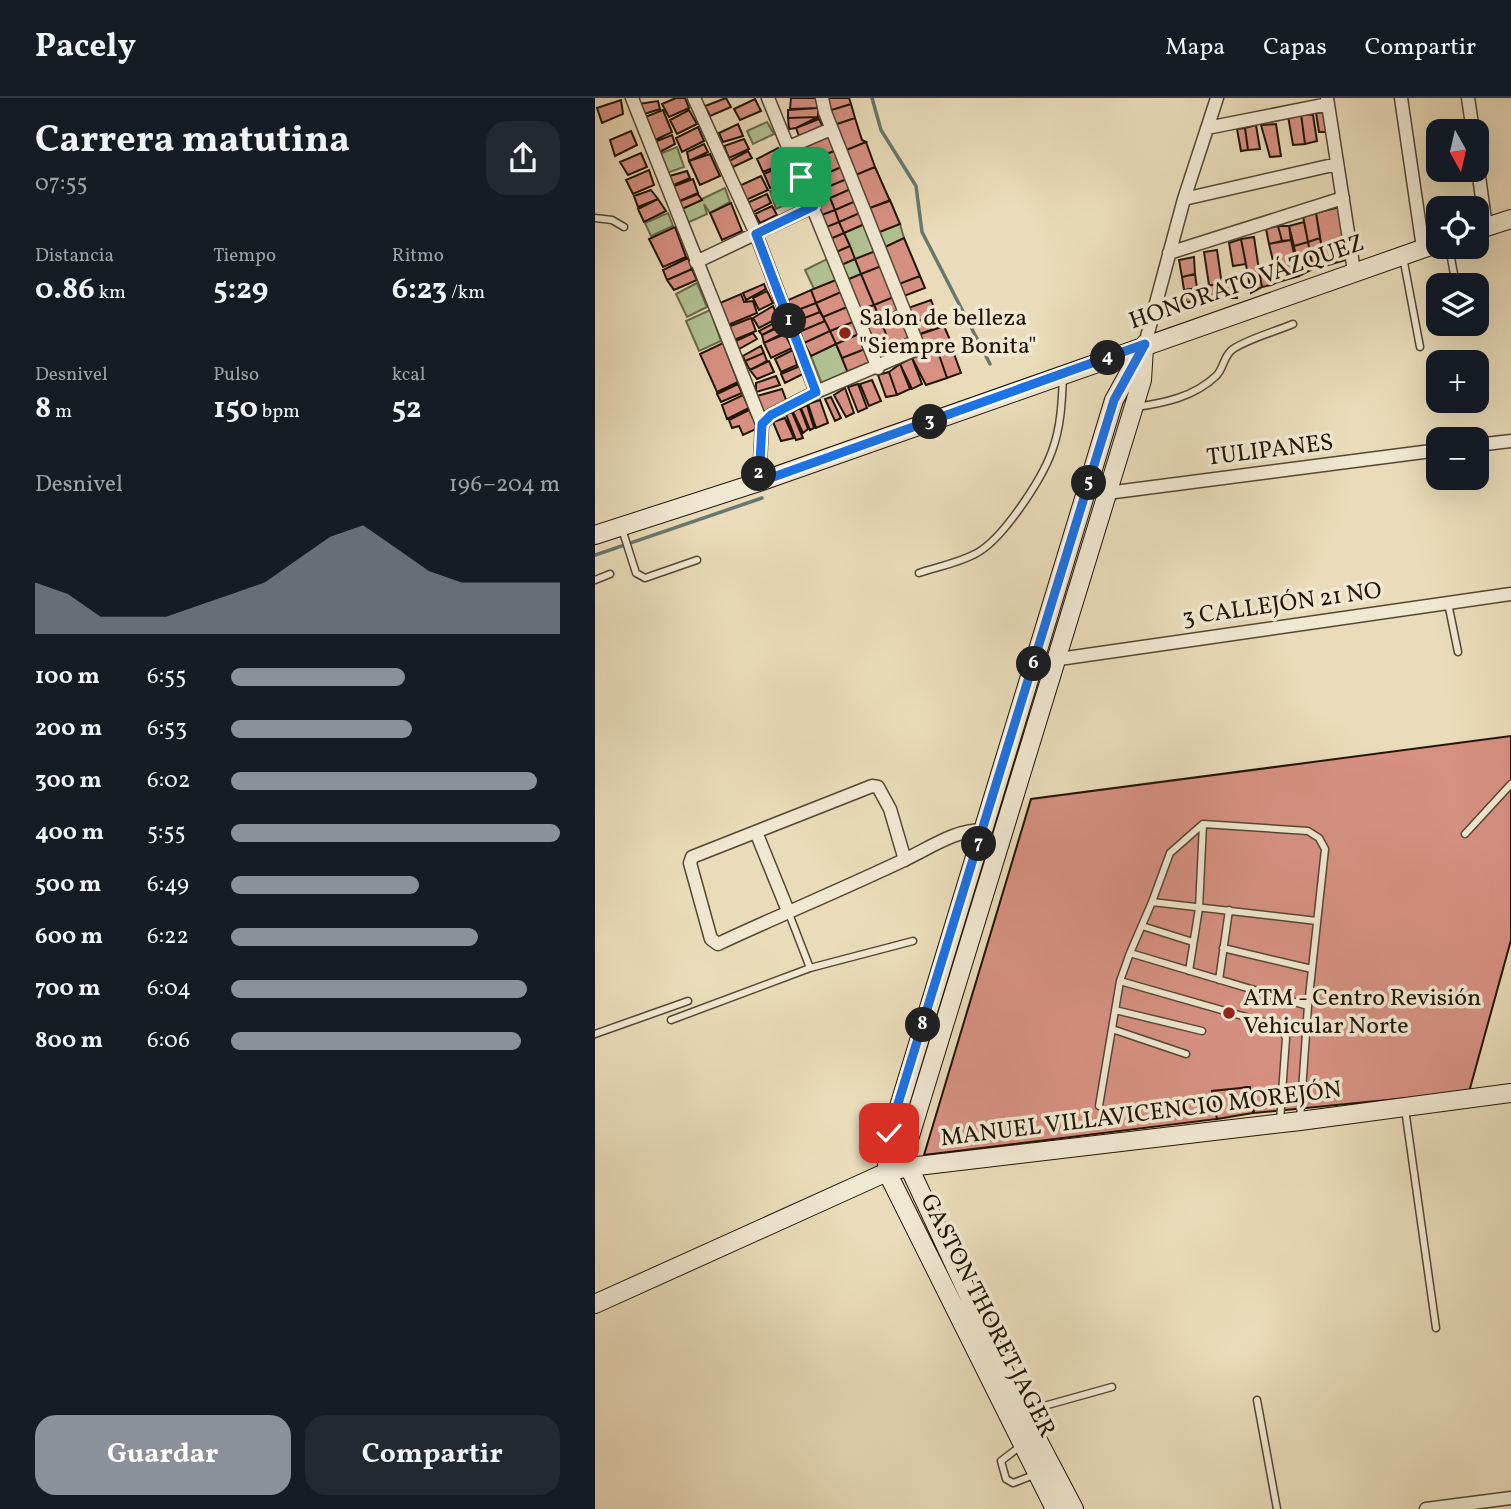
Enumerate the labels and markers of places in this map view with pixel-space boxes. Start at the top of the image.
pin [771,147,831,207]
place label: Salon de belleza "Siempre Bonita" [859,302,1037,364]
pin: 1 [771,304,807,339]
marker: Salon de belleza "Siempre Bonita" [837,325,853,341]
pin: 4 [1091,341,1125,376]
pin: 3 [913,404,947,440]
pin: 2 [741,456,777,492]
pin: 5 [1071,466,1107,500]
pin: 6 [1017,646,1052,682]
pin: 7 [961,826,997,862]
place label: ATM - Centro Revisión Vehicular Norte [1243,982,1481,1044]
marker: ATM - Centro Revisión Vehicular Norte [1221,1005,1237,1021]
pin: 8 [905,1007,941,1042]
pin [859,1103,919,1163]

